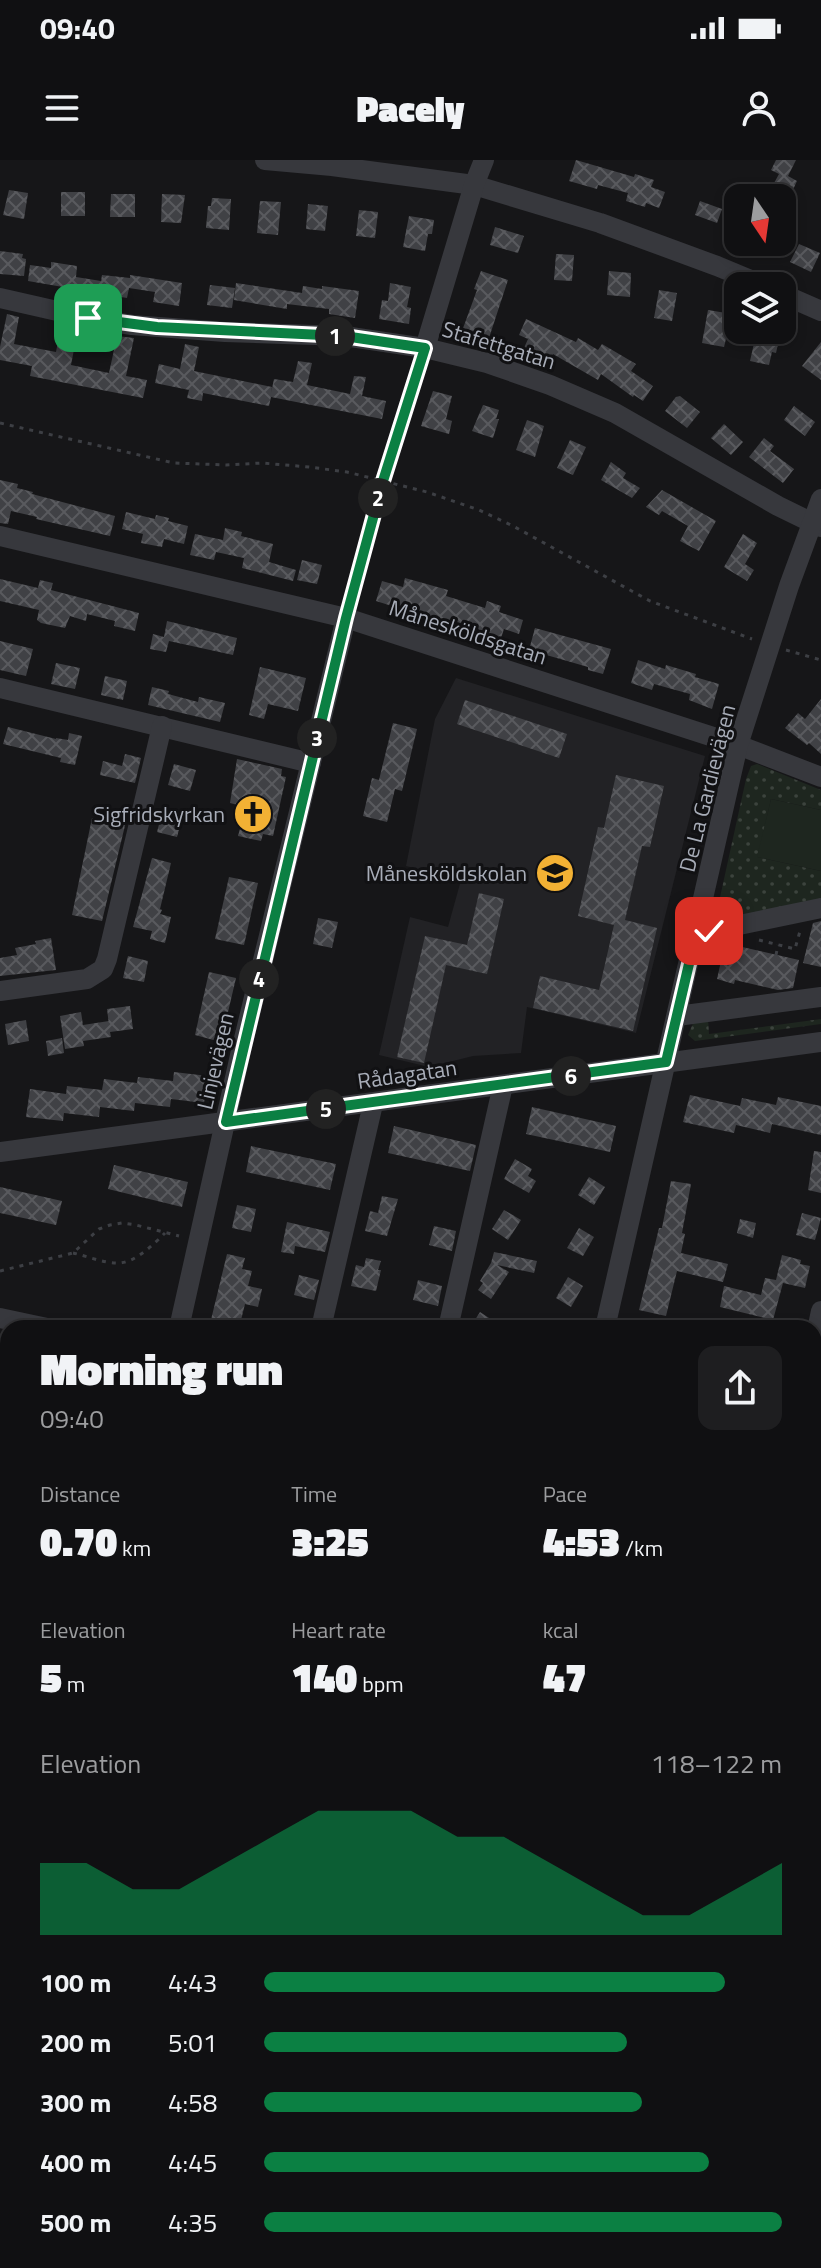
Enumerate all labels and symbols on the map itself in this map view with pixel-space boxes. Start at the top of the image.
north arrow [724,184,796,256]
pin [54,284,122,352]
street label: Stafettgatan [438,312,560,378]
pin: 1 [315,316,355,356]
pin: 2 [358,478,398,518]
street label: Månesköldsgatan [385,590,551,674]
street label: De La Gardievägen [670,701,744,875]
pin: 3 [297,718,337,758]
church icon: Sigfridskyrkan [232,793,274,835]
place label: Sigfridskyrkan [93,797,225,831]
school or university icon: Månesköldskolan [534,852,576,894]
place label: Månesköldskolan [366,856,527,890]
pin [675,897,743,965]
pin: 4 [239,959,279,999]
street label: Linjevägen [187,1009,243,1113]
street label: Rådagatan [355,1050,459,1098]
pin: 6 [551,1056,591,1096]
pin: 5 [306,1089,346,1129]

